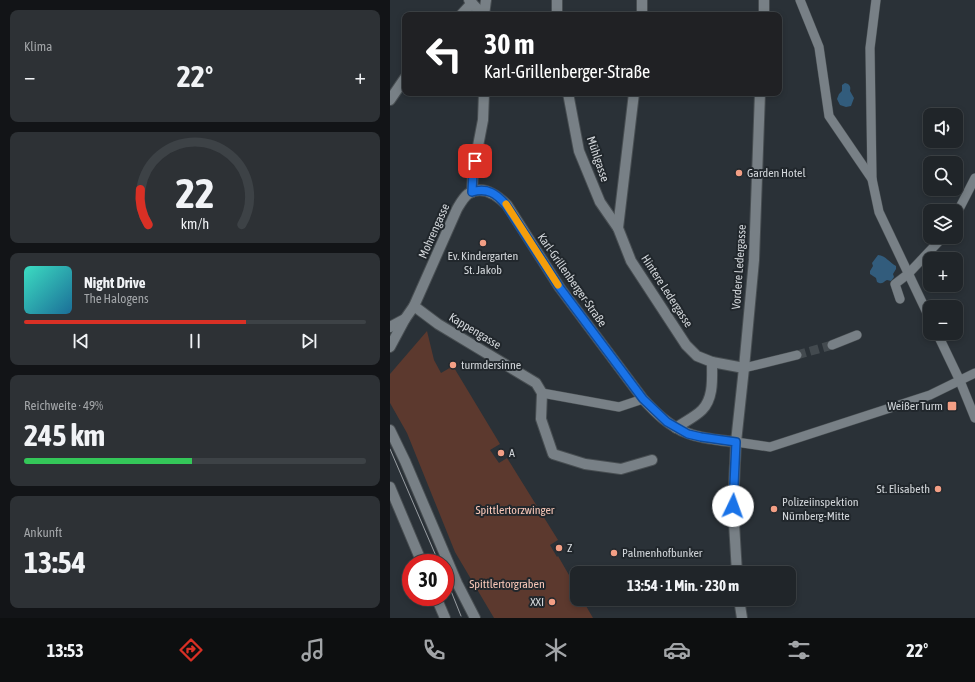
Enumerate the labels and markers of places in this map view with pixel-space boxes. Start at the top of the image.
pin [458,144,492,178]
place label: Garden Hotel [747,166,806,180]
marker: Garden Hotel [734,168,744,178]
marker: Ev. Kindergarten St. Jakob [478,238,488,248]
place label: Ev. Kindergarten St. Jakob [448,249,518,277]
place label: turmdersinne [461,358,521,372]
marker: turmdersinne [448,360,458,370]
place label: Weißer Turm [888,399,943,413]
marker: Weißer Turm [946,400,958,412]
place label: A [509,446,515,460]
marker: A [496,448,506,458]
place label: St. Elisabeth [876,482,930,496]
marker: St. Elisabeth [933,484,943,494]
place label: Polizeiinspektion Nürnberg-Mitte [782,495,859,523]
marker: Polizeiinspektion Nürnberg-Mitte [769,504,779,514]
place label: Z [567,541,573,555]
marker: Z [554,543,564,553]
place label: Palmenhofbunker [622,546,703,560]
marker: Palmenhofbunker [609,548,619,558]
place label: XXI [530,595,544,609]
marker: XXI [547,597,557,607]

